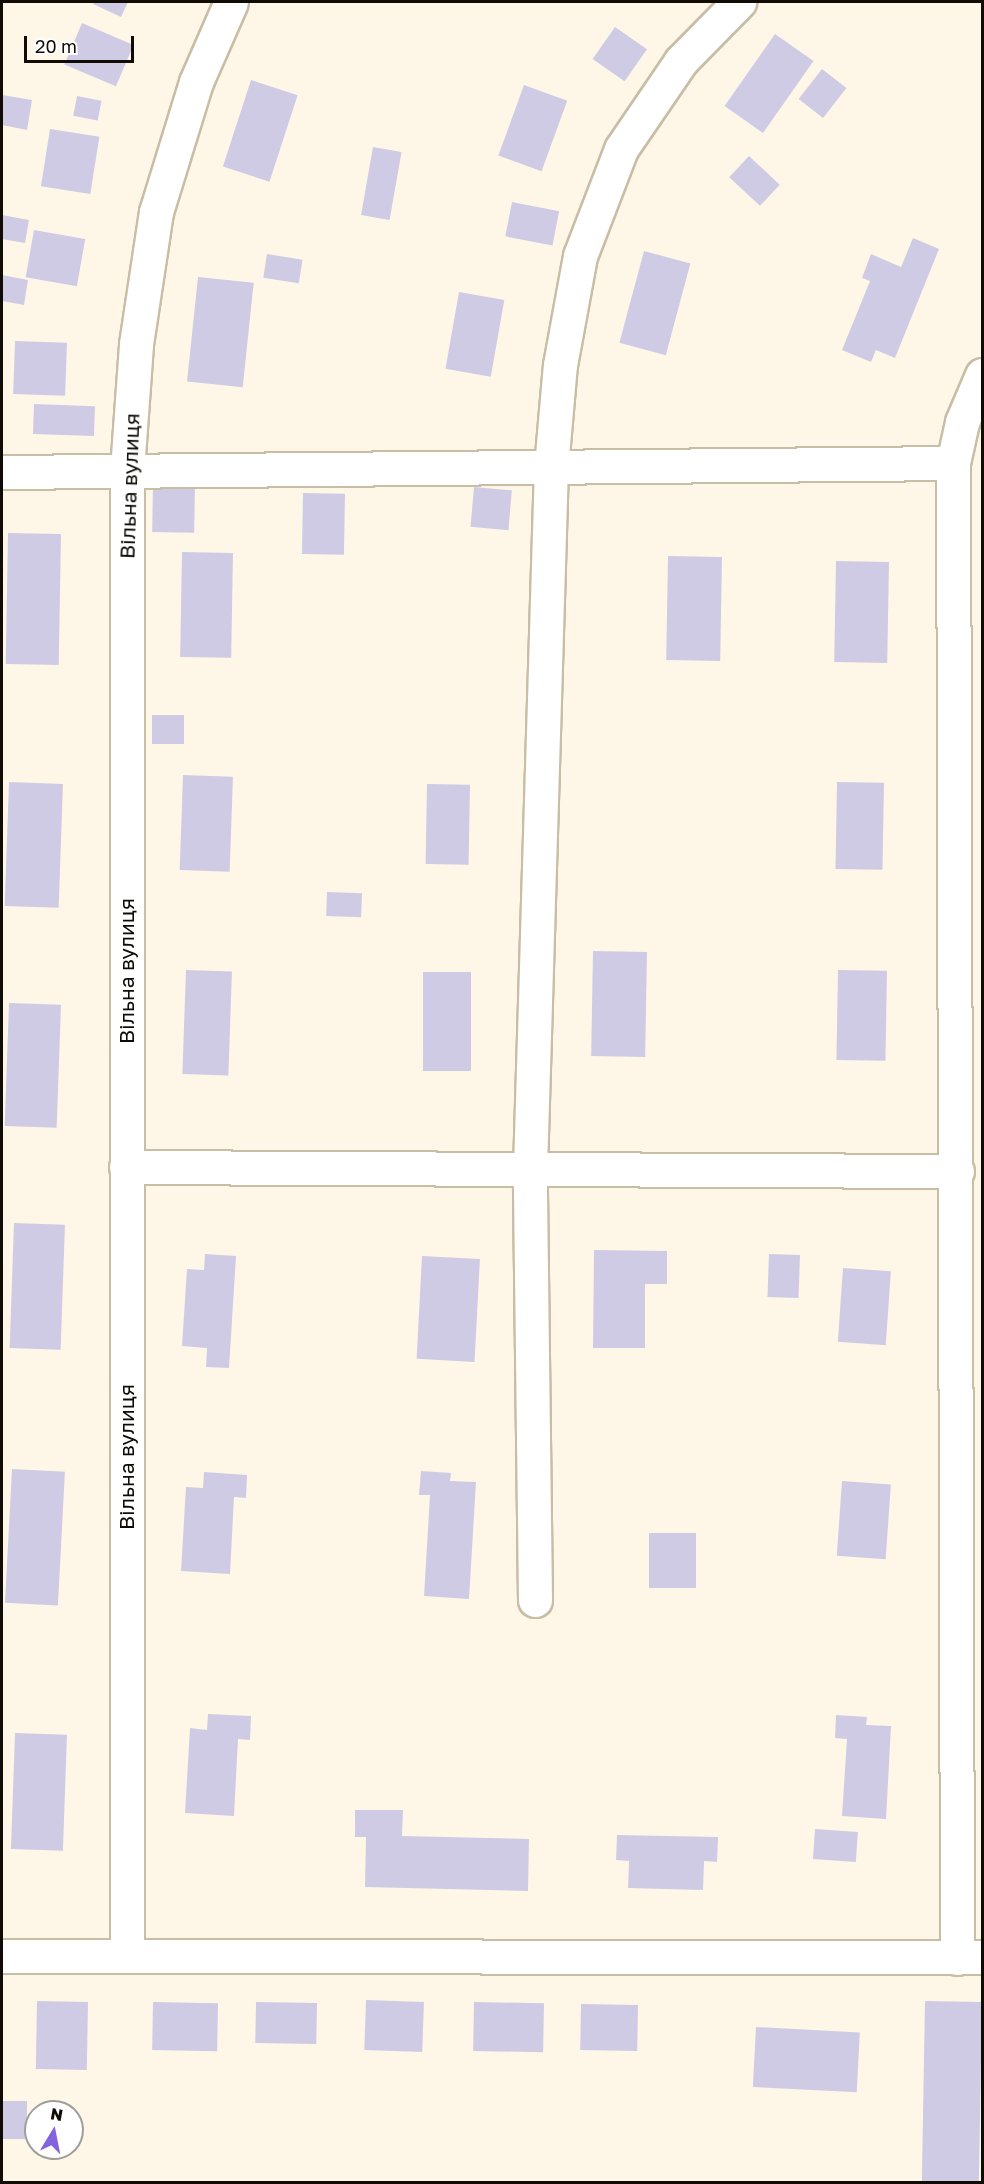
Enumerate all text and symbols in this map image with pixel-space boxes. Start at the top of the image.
scale bar [27,24,136,62]
text: 20 m [35,35,77,57]
street label: Вільна вулиця [114,413,144,559]
street label: Вільна вулиця [113,898,139,1044]
street label: Вільна вулиця [113,1384,139,1530]
north arrow [24,2100,84,2160]
text: N [49,2103,65,2125]

